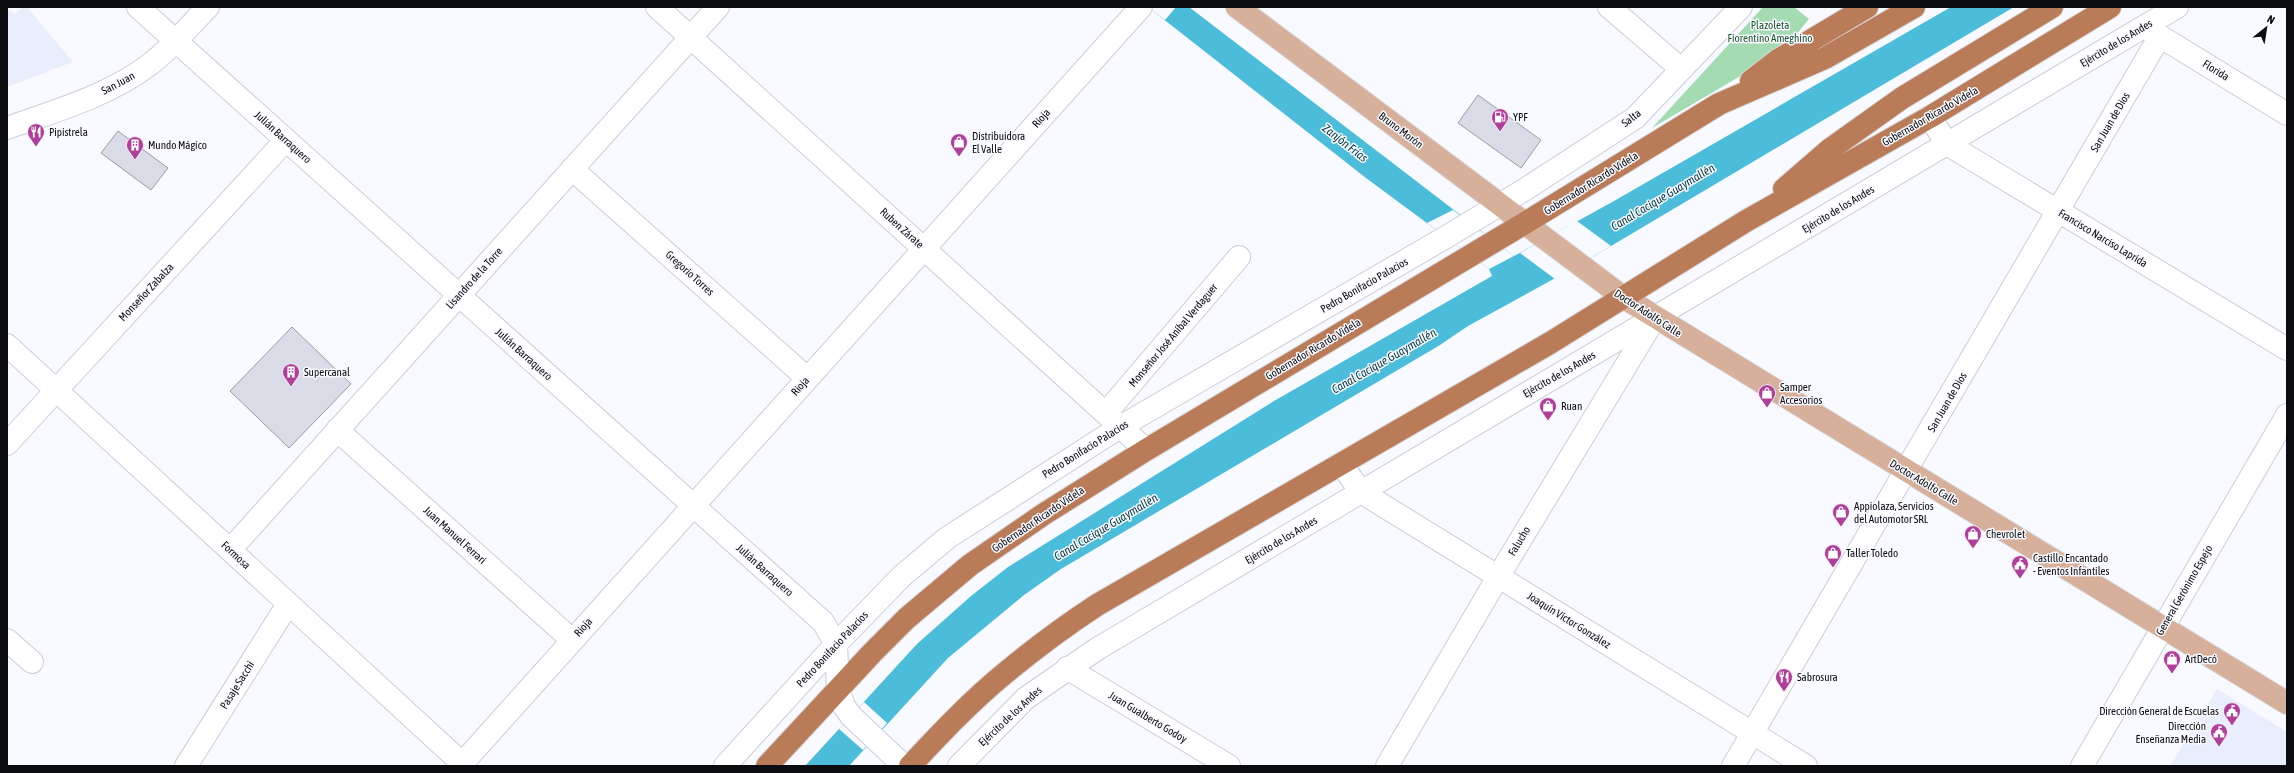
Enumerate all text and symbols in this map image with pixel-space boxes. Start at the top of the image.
north arrow [2246,8,2286,48]
text: N [2265,13,2277,26]
street label: Ejército de los Andes [2078,17,2154,69]
park label: Plazoleta Fiorentino Ameghino [1728,19,1812,44]
street label: Florida [2201,57,2231,83]
street label: San Juan [99,69,137,97]
street label: Gobernador Ricardo Videla [1880,84,1980,148]
street label: San Juan de Dios [2088,90,2132,154]
street label: Rioja [1030,106,1052,130]
fuel station icon: YPF [1490,107,1510,132]
street label: Salta [1619,107,1643,129]
street label: Julián Barraquero [252,108,314,166]
street label: Bruno Morón [1377,110,1425,150]
place label: YPF [1513,111,1528,123]
water label: Zanjón Frías [1320,121,1370,165]
restaurant icon: Pipistrela [26,122,46,147]
place label: Pipistrela [49,126,88,138]
place label: Distribuidora El Valle [972,130,1025,155]
shop icon: Distribuidora El Valle [949,132,969,157]
building icon: Mundo Mágico [125,135,145,160]
place label: Mundo Mágico [148,139,207,151]
street label: Gobernador Ricardo Videla [1542,149,1640,217]
water label: Canal Cacique Guaymallén [1609,160,1717,233]
street label: Ejército de los Andes [1800,183,1876,235]
street label: Ruben Zárate [878,205,926,251]
street label: Francisco Narciso Laprida [2056,207,2150,269]
street label: Lisandro de la Torre [443,245,505,311]
street label: Gregorio Torres [663,248,717,298]
street label: Pedro Bonifacio Palacios [1318,255,1410,315]
street label: Monseñor Zabalza [116,261,176,323]
street label: Monseñor José Aníbal Verdaguer [1126,280,1220,389]
street label: Doctor Adolfo Calle [1612,287,1684,339]
street label: Gobernador Ricardo Videla [1263,316,1363,382]
street label: Julián Barraquero [493,325,555,383]
water label: Canal Cacique Guaymallén [1329,325,1439,397]
street label: Ejército de los Andes [1521,348,1597,400]
building icon: Supercanal [281,362,301,387]
place label: Supercanal [304,366,350,378]
street label: San Juan de Dios [1925,370,1969,434]
street label: Rioja [789,374,811,398]
place label: Samper Accesorios [1780,381,1823,406]
shop icon: Samper Accesorios [1757,383,1777,408]
shop icon: Ruan [1538,396,1558,421]
place label: Ruan [1561,400,1582,412]
street label: Pedro Bonifacio Palacios [1040,418,1130,480]
street label: Doctor Adolfo Calle [1888,457,1960,507]
street label: Gobernador Ricardo Videla [990,484,1086,554]
water label: Canal Cacique Guaymallén [1052,490,1160,563]
place label: Appiolaza, Servicios del Automotor SRL [1854,500,1934,525]
shop icon: Appiolaza, Servicios del Automotor SRL [1831,502,1851,527]
street label: Juan Manuel Ferrari [421,504,489,566]
street label: Ejército de los Andes [1243,514,1319,566]
street label: Falucho [1506,524,1532,558]
shop icon: Chevrolet [1963,524,1983,549]
place label: Chevrolet [1986,528,2025,540]
street label: Formosa [219,539,253,571]
street label: Julián Barraquero [734,541,796,599]
shop icon: Taller Toledo [1823,543,1843,568]
street label: General Gerónimo Espejo [2153,543,2215,637]
place label: Taller Toledo [1846,547,1898,559]
place label: Castillo Encantado - Eventos Infantiles [2033,552,2109,577]
public building icon: Castillo Encantado - Eventos Infantiles [2010,554,2030,579]
street label: Joaquín Víctor González [1525,590,1613,651]
street label: Pedro Bonifacio Palacios [794,609,870,689]
street label: Rioja [572,615,594,639]
shop icon: ArtDecó [2162,649,2182,674]
place label: ArtDecó [2185,653,2217,665]
street label: Pasaje Sacchi [218,659,256,711]
restaurant icon: Sabrosura [1774,667,1794,692]
place label: Sabrosura [1797,671,1838,683]
street label: Ejército de los Andes [976,684,1044,748]
street label: Juan Gualberto Godoy [1107,689,1190,745]
public building icon: Dirección General de Escuelas [2222,701,2242,726]
place label: Dirección General de Escuelas [2099,705,2219,717]
place label: Dirección Enseñanza Media [2136,720,2206,745]
public building icon: Dirección Enseñanza Media [2209,722,2229,747]

